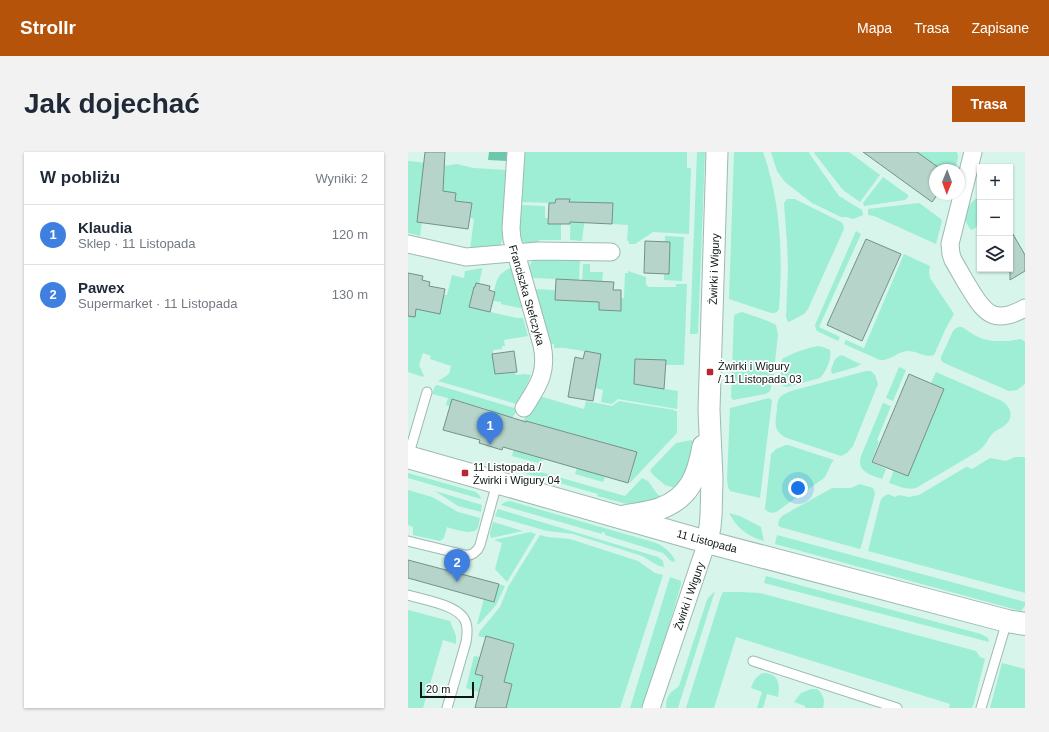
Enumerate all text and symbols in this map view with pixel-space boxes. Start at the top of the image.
text: Strollr [20,17,76,38]
text: Mapa [857,20,892,36]
text: Trasa [914,20,949,36]
text: Zapisane [971,20,1029,36]
button: Trasa [952,86,1025,122]
text: Jak dojechać [24,88,200,119]
north arrow [929,164,965,200]
map controls [977,164,1013,272]
button: + [977,164,1013,200]
text: W pobliżu [40,168,120,187]
text: Wyniki: 2 [315,171,368,186]
button: − [977,200,1013,236]
text: Klaudia [78,219,132,236]
text: 1 [49,227,57,242]
text: 120 m [332,227,368,242]
street label: Żwirki i Wigury [707,233,721,305]
text: Sklep · 11 Listopada [78,236,196,251]
button: layers [977,236,1013,272]
street label: Franciszka Stefczyka [507,243,547,347]
text: Pawex [78,279,125,296]
text: 2 [49,287,57,302]
text: 130 m [332,287,368,302]
text: Supermarket · 11 Listopada [78,296,237,311]
place label: Żwirki i Wigury / 11 Listopada 03 [718,360,802,385]
marker: Żwirki i Wigury / 11 Listopada 03 [705,367,715,377]
pin: 1 [477,412,503,445]
place label: 11 Listopada / Żwirki i Wigury 04 [473,461,560,486]
marker: 11 Listopada / Żwirki i Wigury 04 [460,468,470,478]
your location [788,478,808,498]
street label: 11 Listopada [675,527,739,555]
pin: 2 [444,549,470,582]
street label: Żwirki i Wigury [672,560,706,632]
scale bar [420,680,474,699]
text: 20 m [426,683,450,695]

